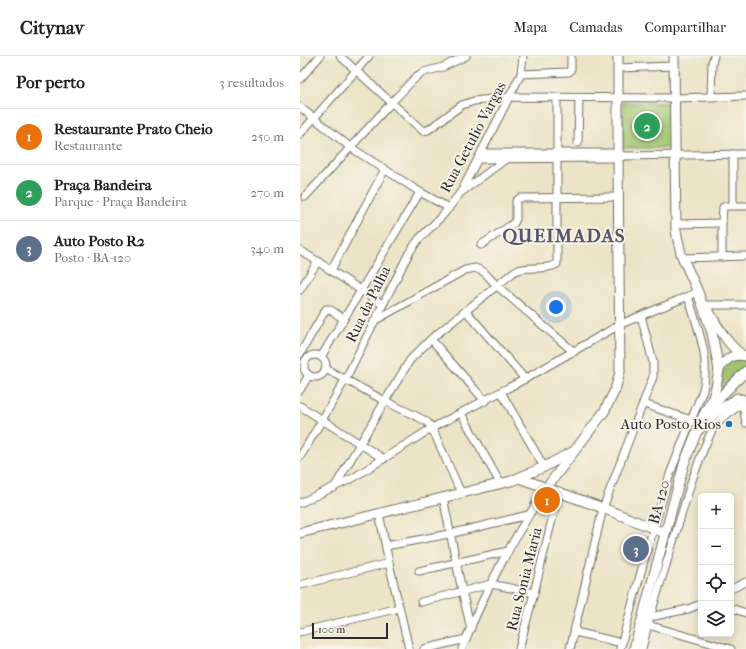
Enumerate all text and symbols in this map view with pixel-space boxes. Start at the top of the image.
text: Citynav [20,17,84,39]
text: Mapa [514,19,547,36]
text: Camadas [569,19,623,36]
text: Compartilhar [645,19,726,36]
text: Por perto [16,72,85,92]
text: 3 resultados [219,75,284,90]
street label: Rua Getulio Vargas [436,78,510,196]
pin: 2 [634,111,660,141]
text: Restaurante Prato Cheio [54,120,213,138]
text: 1 [27,129,31,144]
text: 250 m [251,129,284,144]
text: Restaurante [54,138,123,153]
text: Praça Bandeira [54,176,152,194]
text: 2 [26,185,32,200]
text: 270 m [250,185,284,200]
text: Parque · Praça Bandeira [54,194,187,209]
district label: QUEIMADAS [502,225,626,247]
text: Auto Posto R2 [54,232,145,250]
text: 3 [26,241,32,256]
text: 340 m [250,241,284,256]
text: Posto · BA-120 [54,250,131,265]
street label: Rua da Palha [342,262,395,345]
your location [546,297,566,317]
place label: Auto Posto Rios [619,415,721,433]
marker: Auto Posto Rios [724,419,734,429]
street label: BA-120 [645,478,673,526]
pin: 1 [534,485,560,515]
map controls [698,493,734,637]
button: + [698,493,734,529]
street label: Rua Sonia Maria [502,524,546,633]
button: − [698,529,734,565]
pin: 3 [623,534,649,564]
button: locate [698,565,734,601]
button: layers [698,601,734,637]
scale bar [312,621,388,640]
text: 100 m [318,623,346,636]

